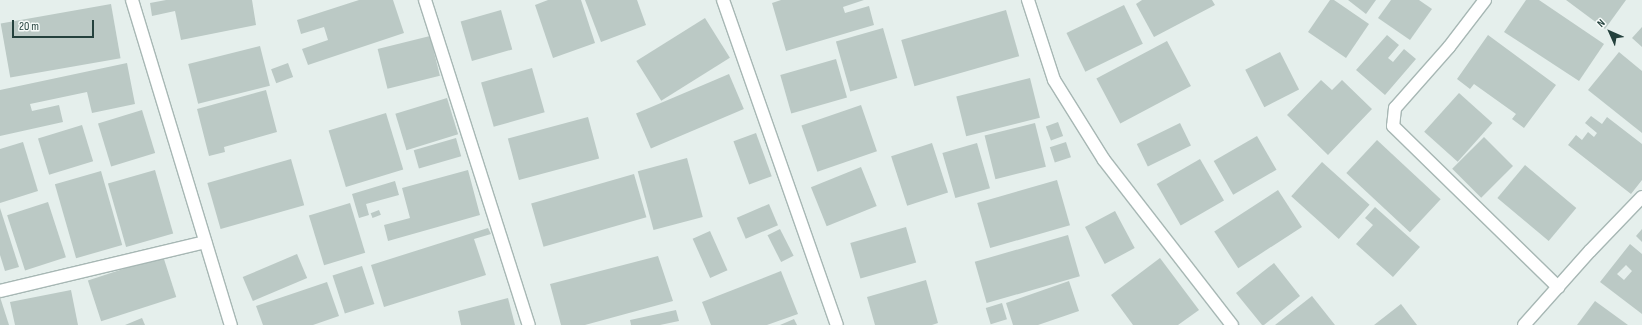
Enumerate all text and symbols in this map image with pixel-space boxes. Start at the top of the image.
scale bar [14,12,96,38]
north arrow [1590,12,1630,52]
text: N [1594,16,1608,30]
text: 20 m [19,19,39,34]

